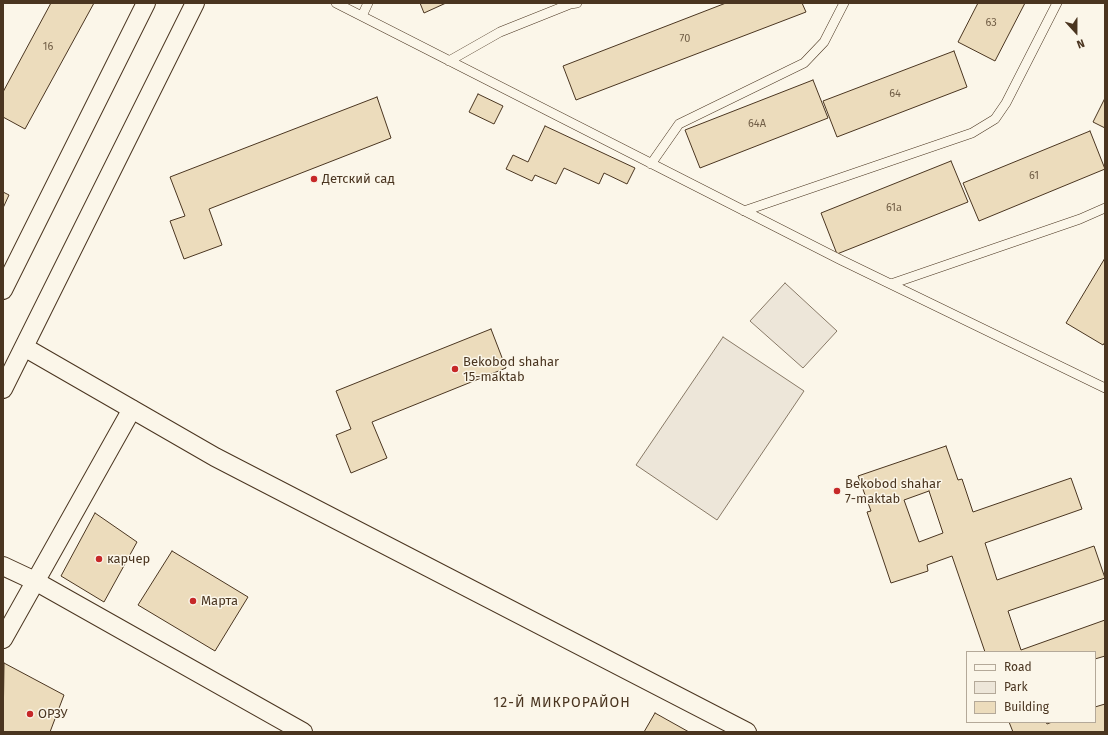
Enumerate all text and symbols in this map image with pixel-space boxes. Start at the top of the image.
north arrow [1056,12,1096,52]
house number: 63 [985,16,997,30]
house number: 70 [680,32,690,46]
text: N [1075,36,1086,51]
house number: 16 [43,40,53,54]
house number: 64 [889,87,901,101]
house number: 64A [748,117,766,131]
house number: 61 [1029,169,1039,183]
place label: Детский сад [322,171,395,187]
marker: Детский сад [309,174,319,184]
house number: 61a [886,201,902,215]
place label: Bekobod shahar 15-maktab [463,354,559,385]
marker: Bekobod shahar 15-maktab [450,364,460,374]
place label: Bekobod shahar 7-maktab [845,476,941,507]
marker: Bekobod shahar 7-maktab [832,486,842,496]
place label: карчер [107,551,150,567]
marker: карчер [94,554,104,564]
place label: Марта [201,593,238,609]
marker: Марта [188,596,198,606]
legend [966,651,1096,723]
text: Road [1004,660,1032,674]
text: Park [1004,680,1028,694]
district label: 12-Й МИКРОРАЙОН [493,695,631,711]
text: Building [1004,700,1049,714]
place label: ОРЗУ [38,706,68,722]
marker: ОРЗУ [25,709,35,719]

